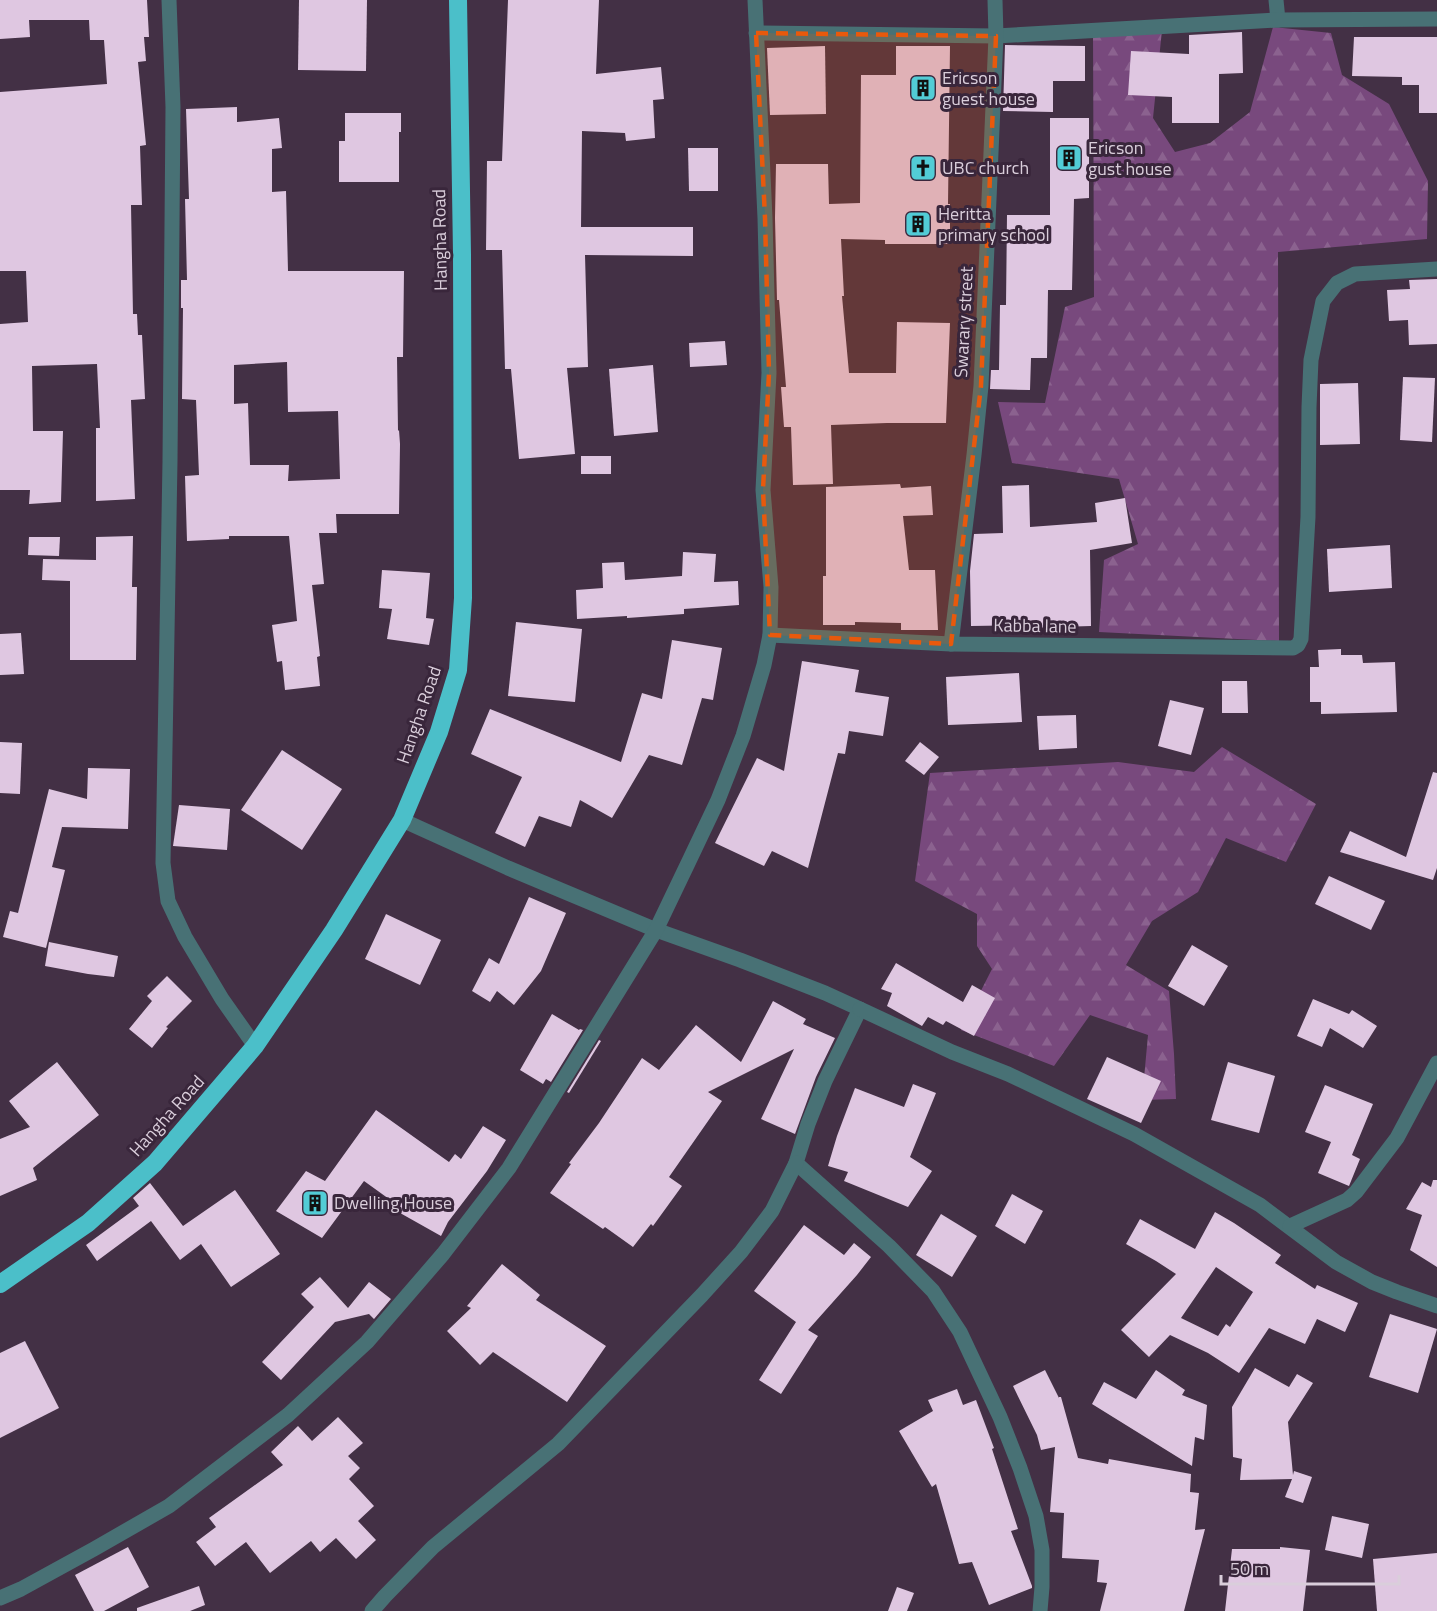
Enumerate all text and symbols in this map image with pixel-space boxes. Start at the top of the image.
place label: Ericson guest house [942,64,1035,112]
building icon: Ericson guest house [908,73,938,103]
place label: Ericson gust house [1088,134,1172,182]
building icon: Ericson gust house [1054,143,1084,173]
church icon: UBC church [908,153,938,183]
place label: UBC church [942,154,1029,181]
street label: Hangha Road [425,189,454,291]
place label: Heritta primary school [938,200,1050,248]
building icon: Heritta primary school [903,209,933,239]
street label: Swarary street [947,265,980,378]
street label: Kabba lane [993,611,1077,640]
street label: Hangha Road [389,662,448,767]
street label: Hangha Road [123,1069,211,1162]
building icon: Dwelling House [300,1188,330,1218]
place label: Dwelling House [334,1189,452,1216]
scale bar [1221,1548,1400,1586]
text: 50 m [1230,1555,1269,1582]

